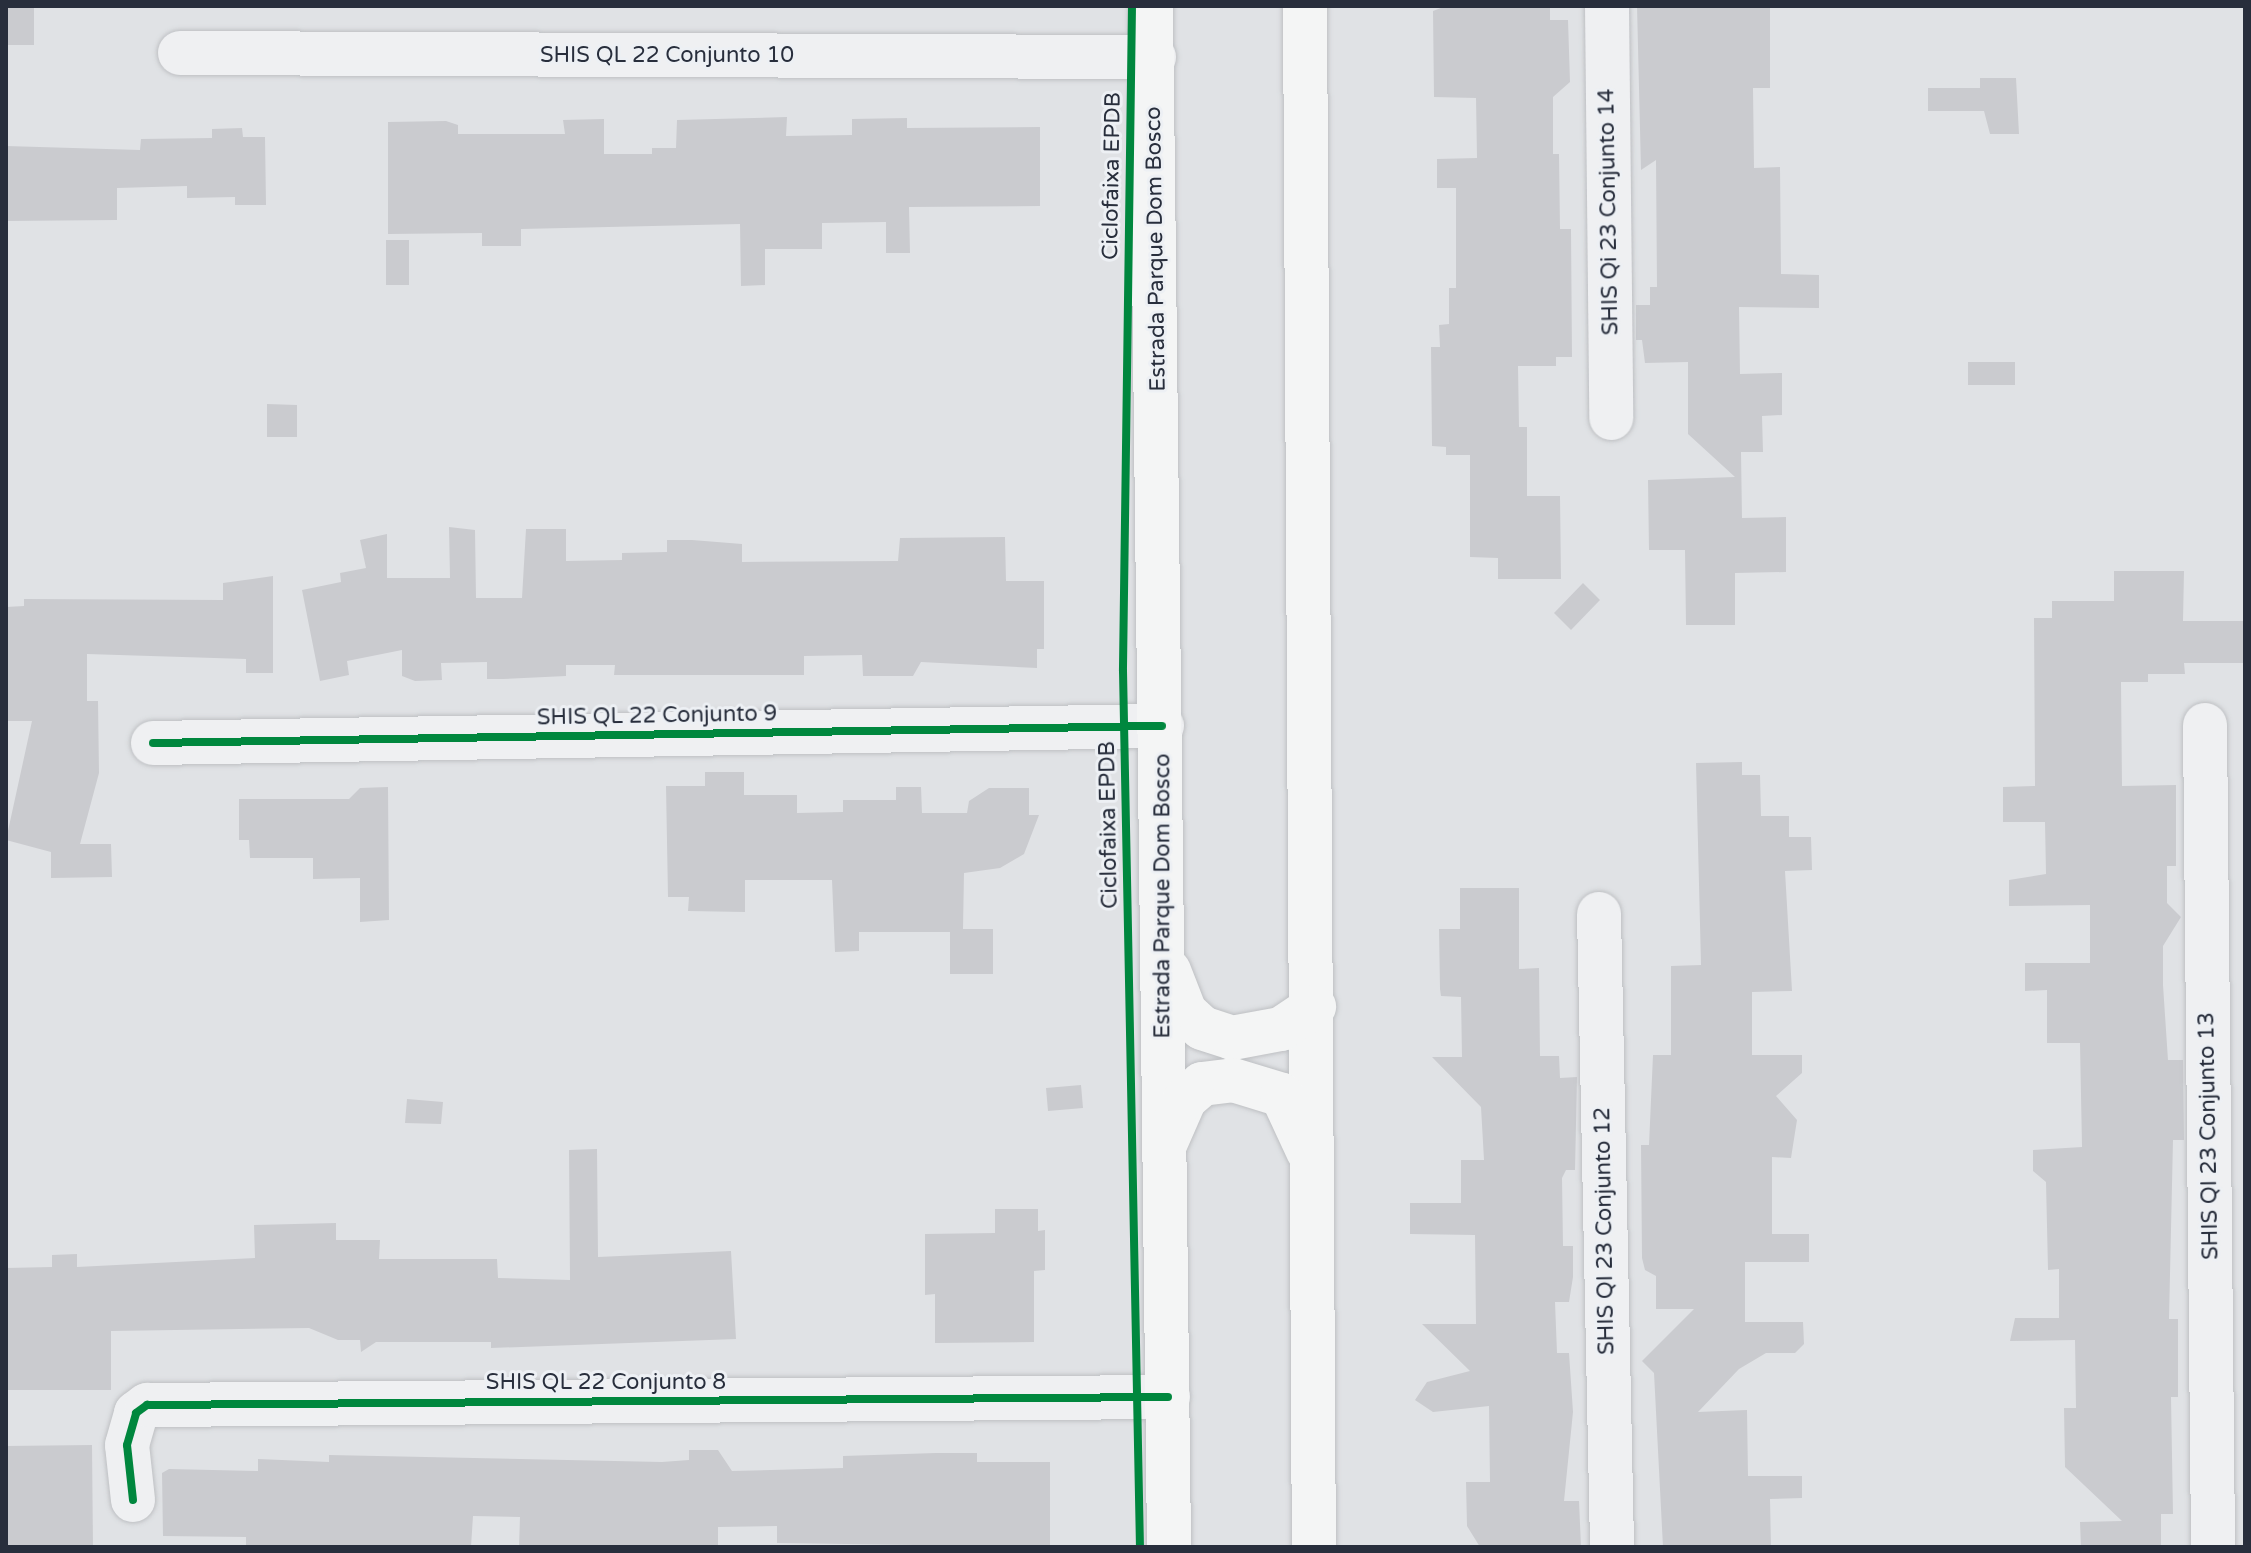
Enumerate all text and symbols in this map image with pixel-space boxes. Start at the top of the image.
street label: SHIS QL 22 Conjunto 10 [540,43,794,69]
street label: SHIS Qi 23 Conjunto 14 [1594,88,1624,336]
street label: Ciclofaixa EPDB [1097,92,1127,260]
street label: Estrada Parque Dom Bosco [1140,106,1172,392]
street label: SHIS QL 22 Conjunto 9 [537,701,777,731]
street label: Ciclofaixa EPDB [1094,741,1124,909]
street label: Estrada Parque Dom Bosco [1150,753,1176,1039]
street label: SHIS QI 23 Conjunto 13 [2194,1012,2224,1260]
street label: SHIS QI 23 Conjunto 12 [1590,1107,1620,1355]
street label: SHIS QL 22 Conjunto 8 [486,1370,726,1396]

